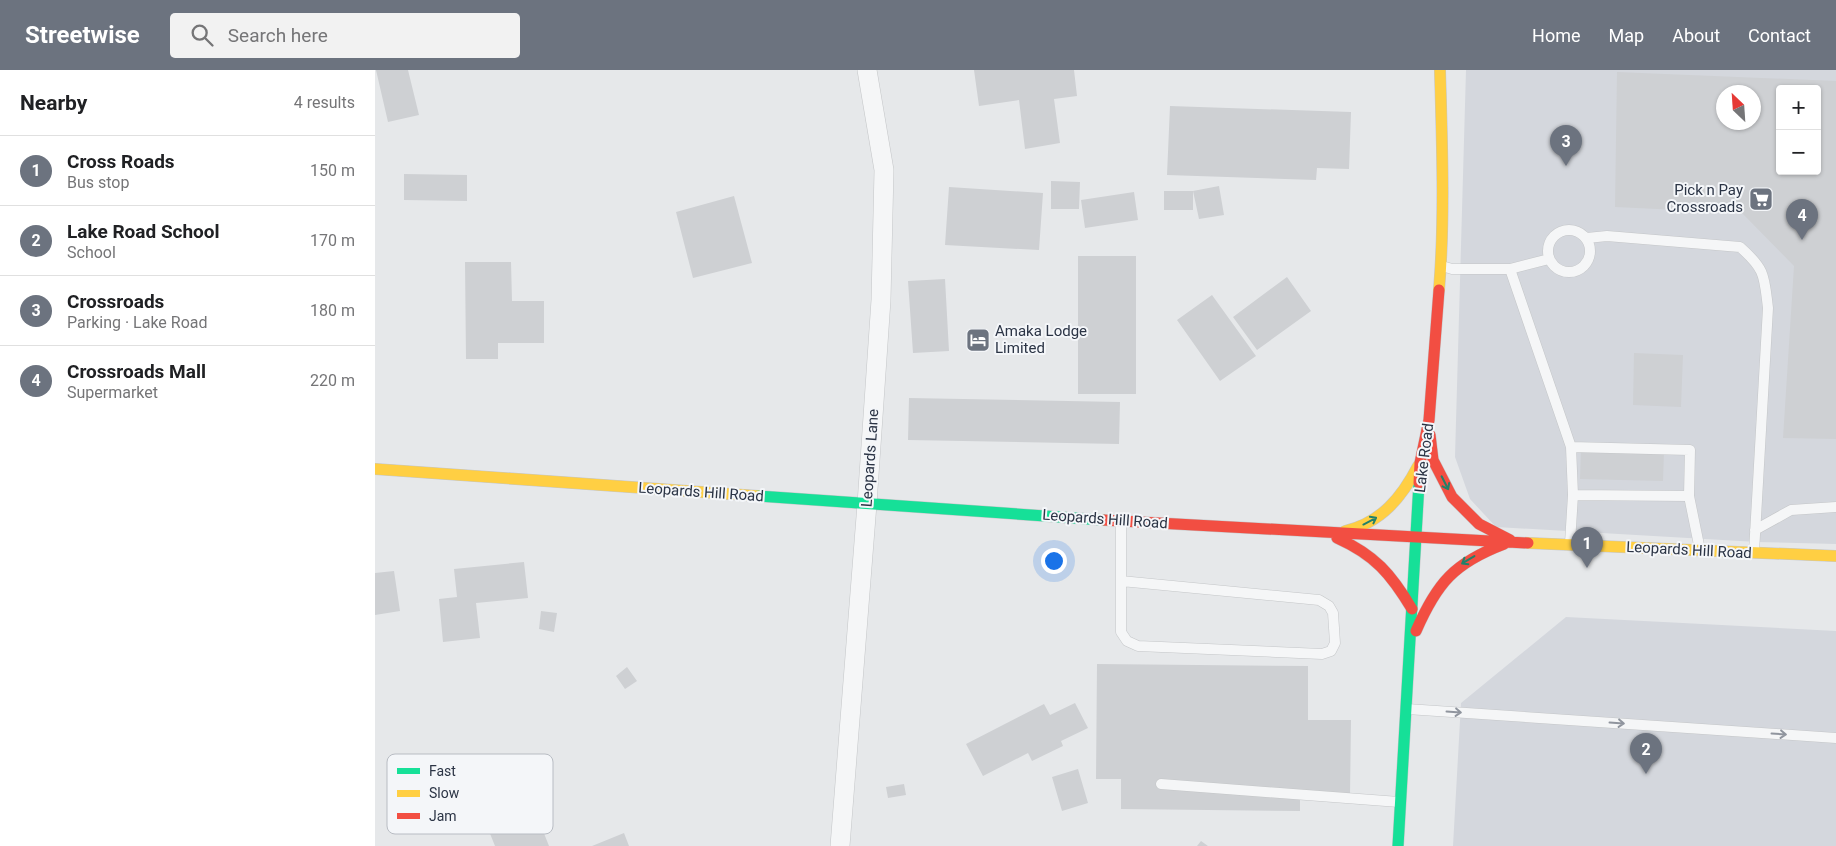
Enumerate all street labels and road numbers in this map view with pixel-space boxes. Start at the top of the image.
street label: Leopards Lane [858,408,882,508]
street label: Lake Road [1411,422,1437,494]
street label: Leopards Hill Road [638,479,764,505]
street label: Leopards Hill Road [1042,506,1168,532]
street label: Leopards Hill Road [1626,538,1752,562]

